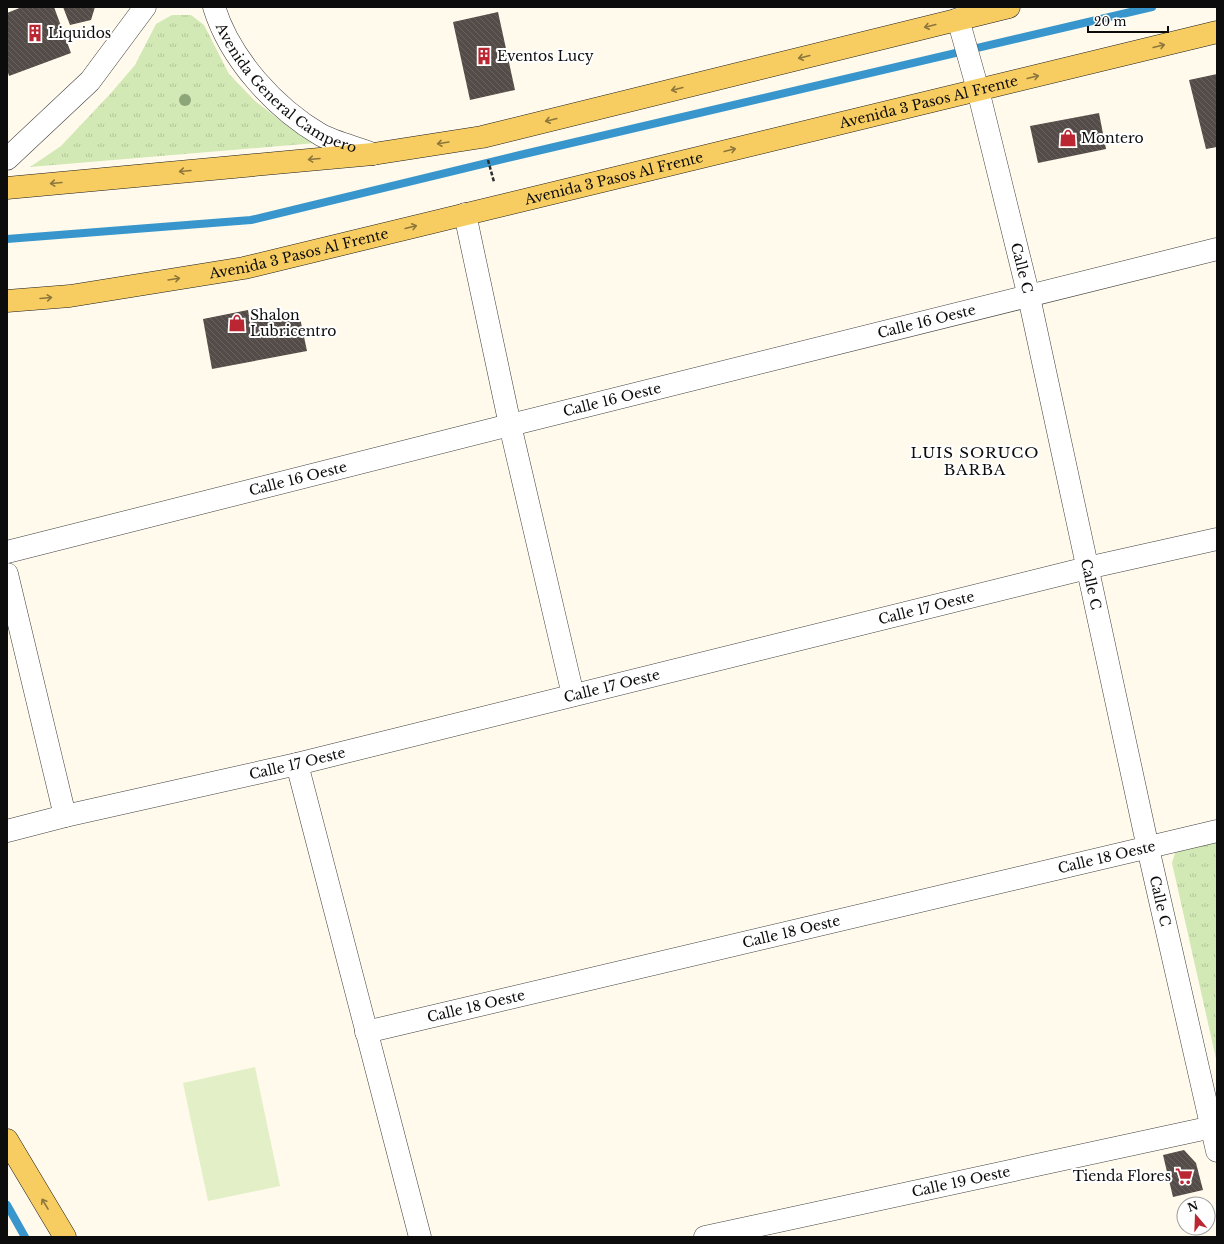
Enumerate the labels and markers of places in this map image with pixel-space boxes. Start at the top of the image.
building icon: Liquidos [25,23,45,43]
place label: Liquidos [48,24,111,42]
building icon: Eventos Lucy [474,46,494,66]
place label: Eventos Lucy [497,47,594,65]
shop icon: Montero [1058,128,1078,148]
place label: Montero [1081,129,1144,147]
place label: Shalon Lubricentro [250,306,336,340]
shop icon: Shalon Lubricentro [227,313,247,333]
supermarket icon: Tienda Flores [1174,1166,1194,1186]
place label: Tienda Flores [1073,1167,1171,1185]

